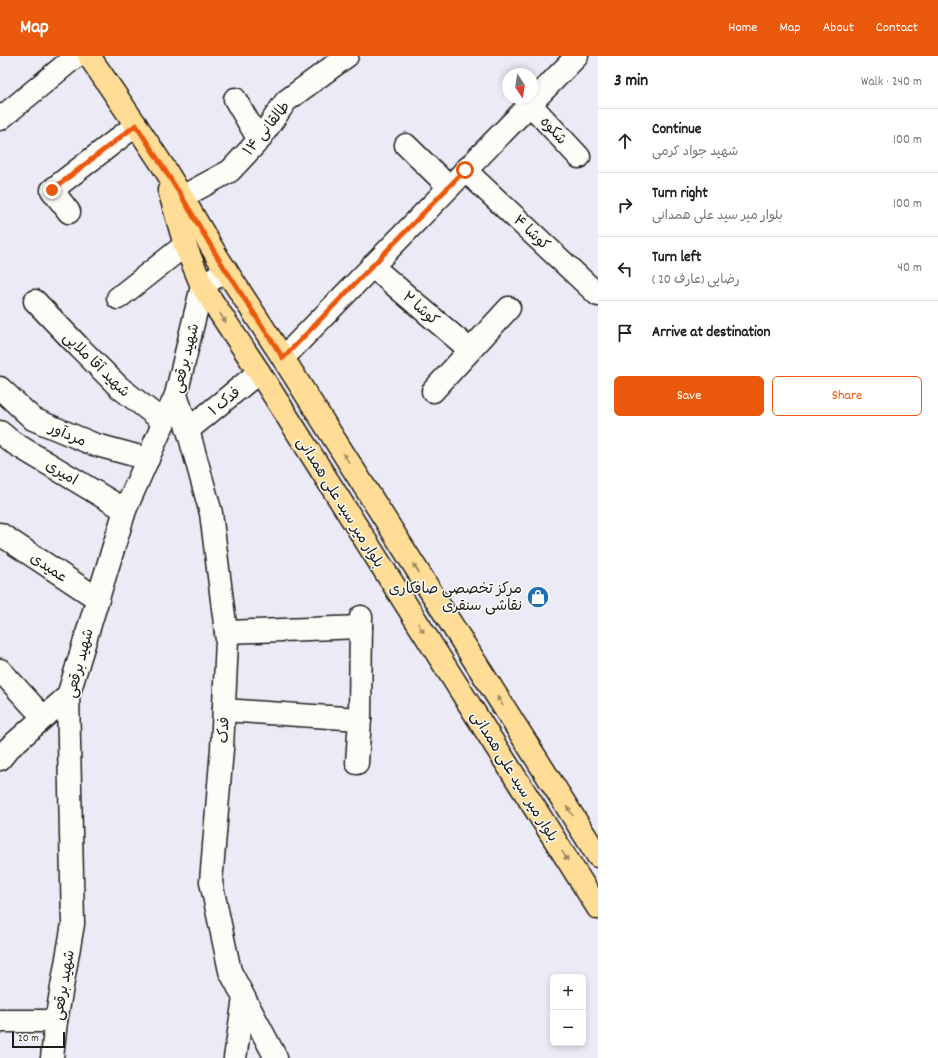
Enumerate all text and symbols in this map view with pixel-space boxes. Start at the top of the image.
text: Map [20,15,49,42]
text: Home [728,18,757,38]
text: Map [779,18,801,38]
text: About [823,18,854,38]
text: Contact [876,18,918,38]
north arrow [502,68,538,104]
text: 3 min [614,70,648,94]
text: Walk · 240 m [861,73,922,92]
street label: طالقانی ۱۴ [239,97,296,161]
street label: شکوه [534,112,571,150]
text: Continue [652,119,701,141]
icon: ahead [614,130,636,152]
text: 100 m [893,131,922,150]
text: شهید جواد کرمی [652,143,738,162]
route start [456,161,474,179]
route end [43,181,61,199]
text: Turn right [652,183,708,205]
icon: right [614,194,636,216]
text: 100 m [893,195,922,214]
text: بلوار میر سید علی همدانی [652,207,783,226]
street label: کوشا ۴ [507,211,554,256]
text: Turn left [652,247,701,269]
icon: left [614,258,636,280]
text: 40 m [898,259,922,278]
text: رضایی (عارف 20 ) [652,271,740,290]
street label: کوشا ۲ [396,287,443,332]
one-way arrow [219,313,227,323]
street label: شهید برقعی [168,321,206,396]
icon: arrive [614,322,636,344]
text: Arrive at destination [652,322,770,344]
street label: شهید آقا ملایی [57,328,134,403]
button: Save [614,376,764,416]
button: Share [772,376,922,416]
street label: فدک ۱ [205,383,246,422]
street label: مردآور [44,418,89,454]
street label: بلوار میر سید علی همدانی [290,433,389,573]
one-way arrow [342,453,350,463]
street label: امیری [40,455,81,492]
street label: عمیدی [25,548,71,589]
one-way arrow [412,562,419,574]
place label: مرکز تخصصی صافکاری نقاشی سنقری [389,579,522,618]
shop icon: مرکز تخصصی صافکاری نقاشی سنقری [525,584,551,610]
one-way arrow [417,623,425,633]
street label: شهید برقعی [61,626,101,701]
one-way arrow [496,696,504,706]
street label: بلوار میر سید علی همدانی [464,707,563,847]
street label: فدک [214,716,236,744]
one-way arrow [566,805,573,817]
one-way arrow [562,850,569,862]
street label: شهید برقعی [48,948,82,1022]
map controls [550,974,586,1046]
button: + [550,974,586,1010]
button: − [550,1010,586,1046]
scale bar [12,1030,65,1049]
text: 20 m [18,1031,39,1047]

